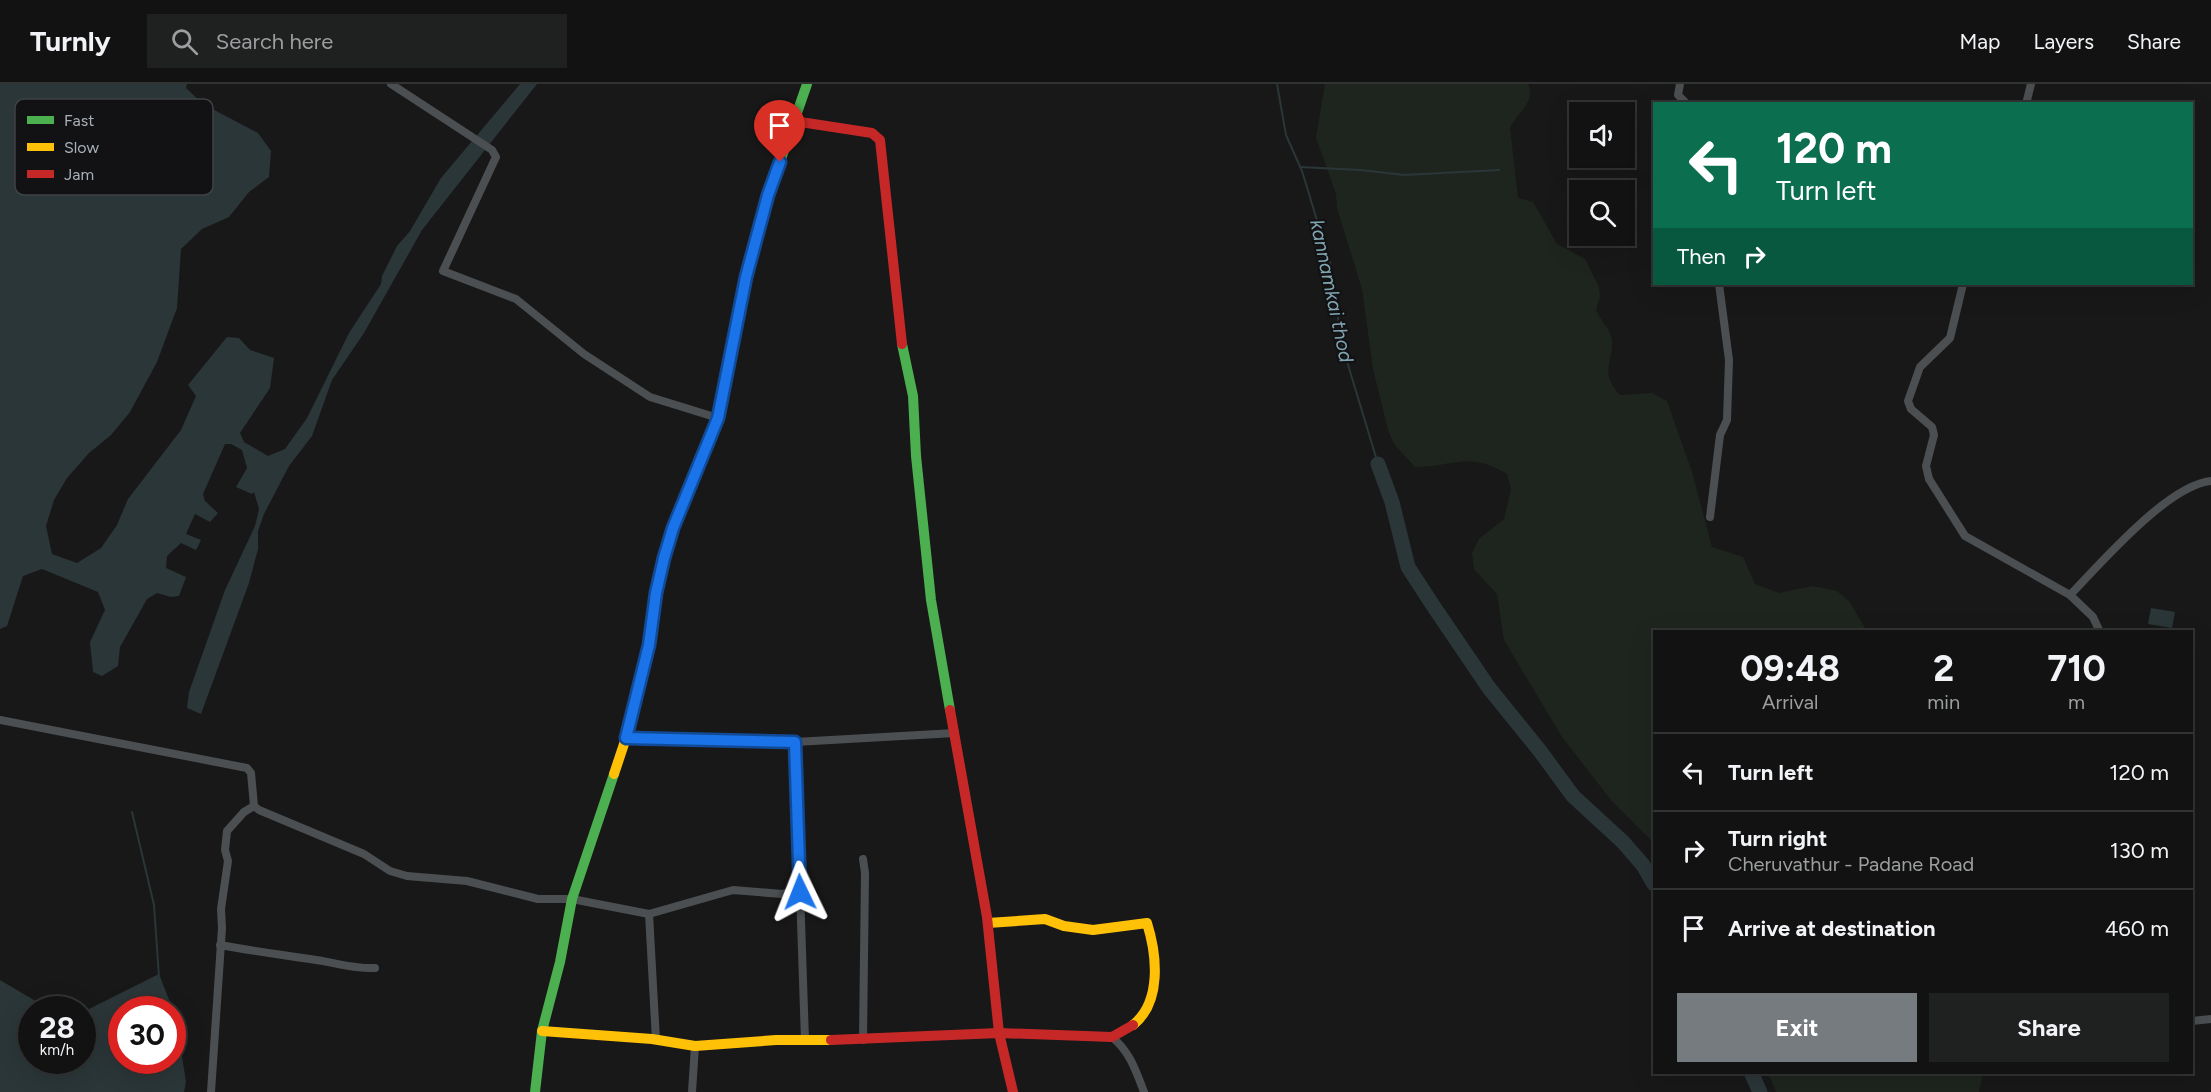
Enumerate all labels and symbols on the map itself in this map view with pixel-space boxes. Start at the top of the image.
legend [15,99,213,195]
pin [754,100,805,162]
text: Fast [64,111,94,130]
text: Slow [64,138,99,157]
text: Jam [64,165,94,184]
water label: kannamkai thod [1305,217,1359,365]
position arrow [768,860,832,924]
speed limit sign: 30 [108,996,186,1074]

